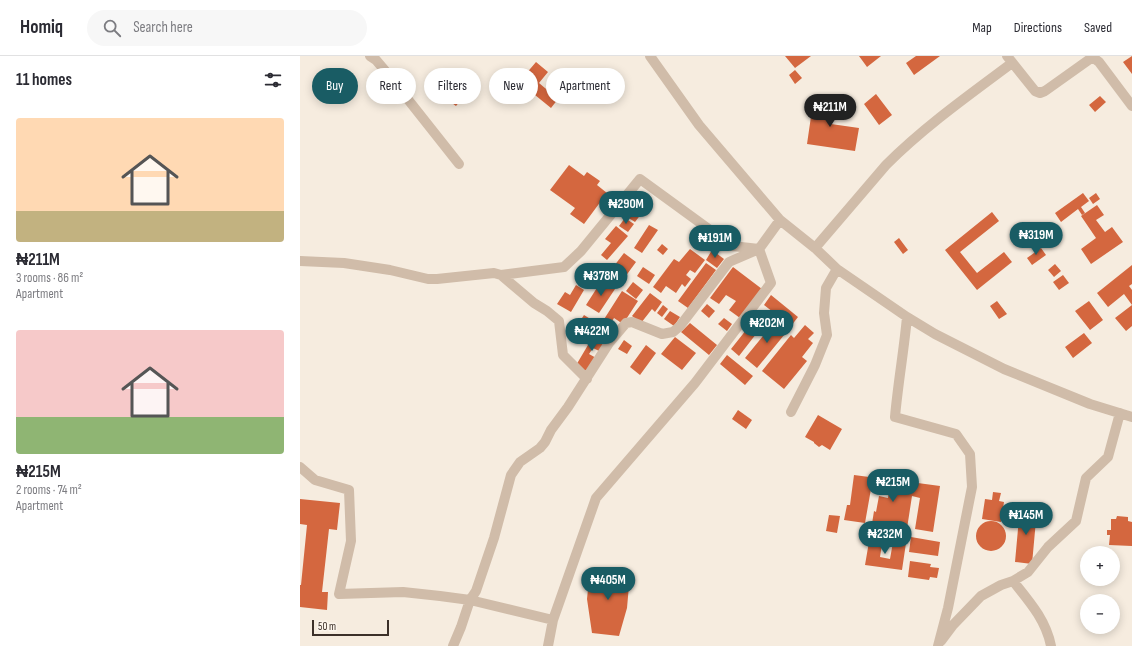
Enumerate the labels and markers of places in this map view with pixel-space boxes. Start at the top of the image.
pin: ₦211M [802,94,858,128]
pin: ₦290M [598,191,654,225]
pin: ₦319M [1008,222,1064,256]
pin: ₦191M [687,225,743,259]
pin: ₦378M [573,263,629,297]
pin: ₦202M [739,310,795,344]
pin: ₦422M [564,318,620,352]
pin: ₦215M [865,469,921,503]
pin: ₦145M [998,502,1054,536]
pin: ₦232M [857,521,913,555]
pin: ₦405M [580,567,636,601]

